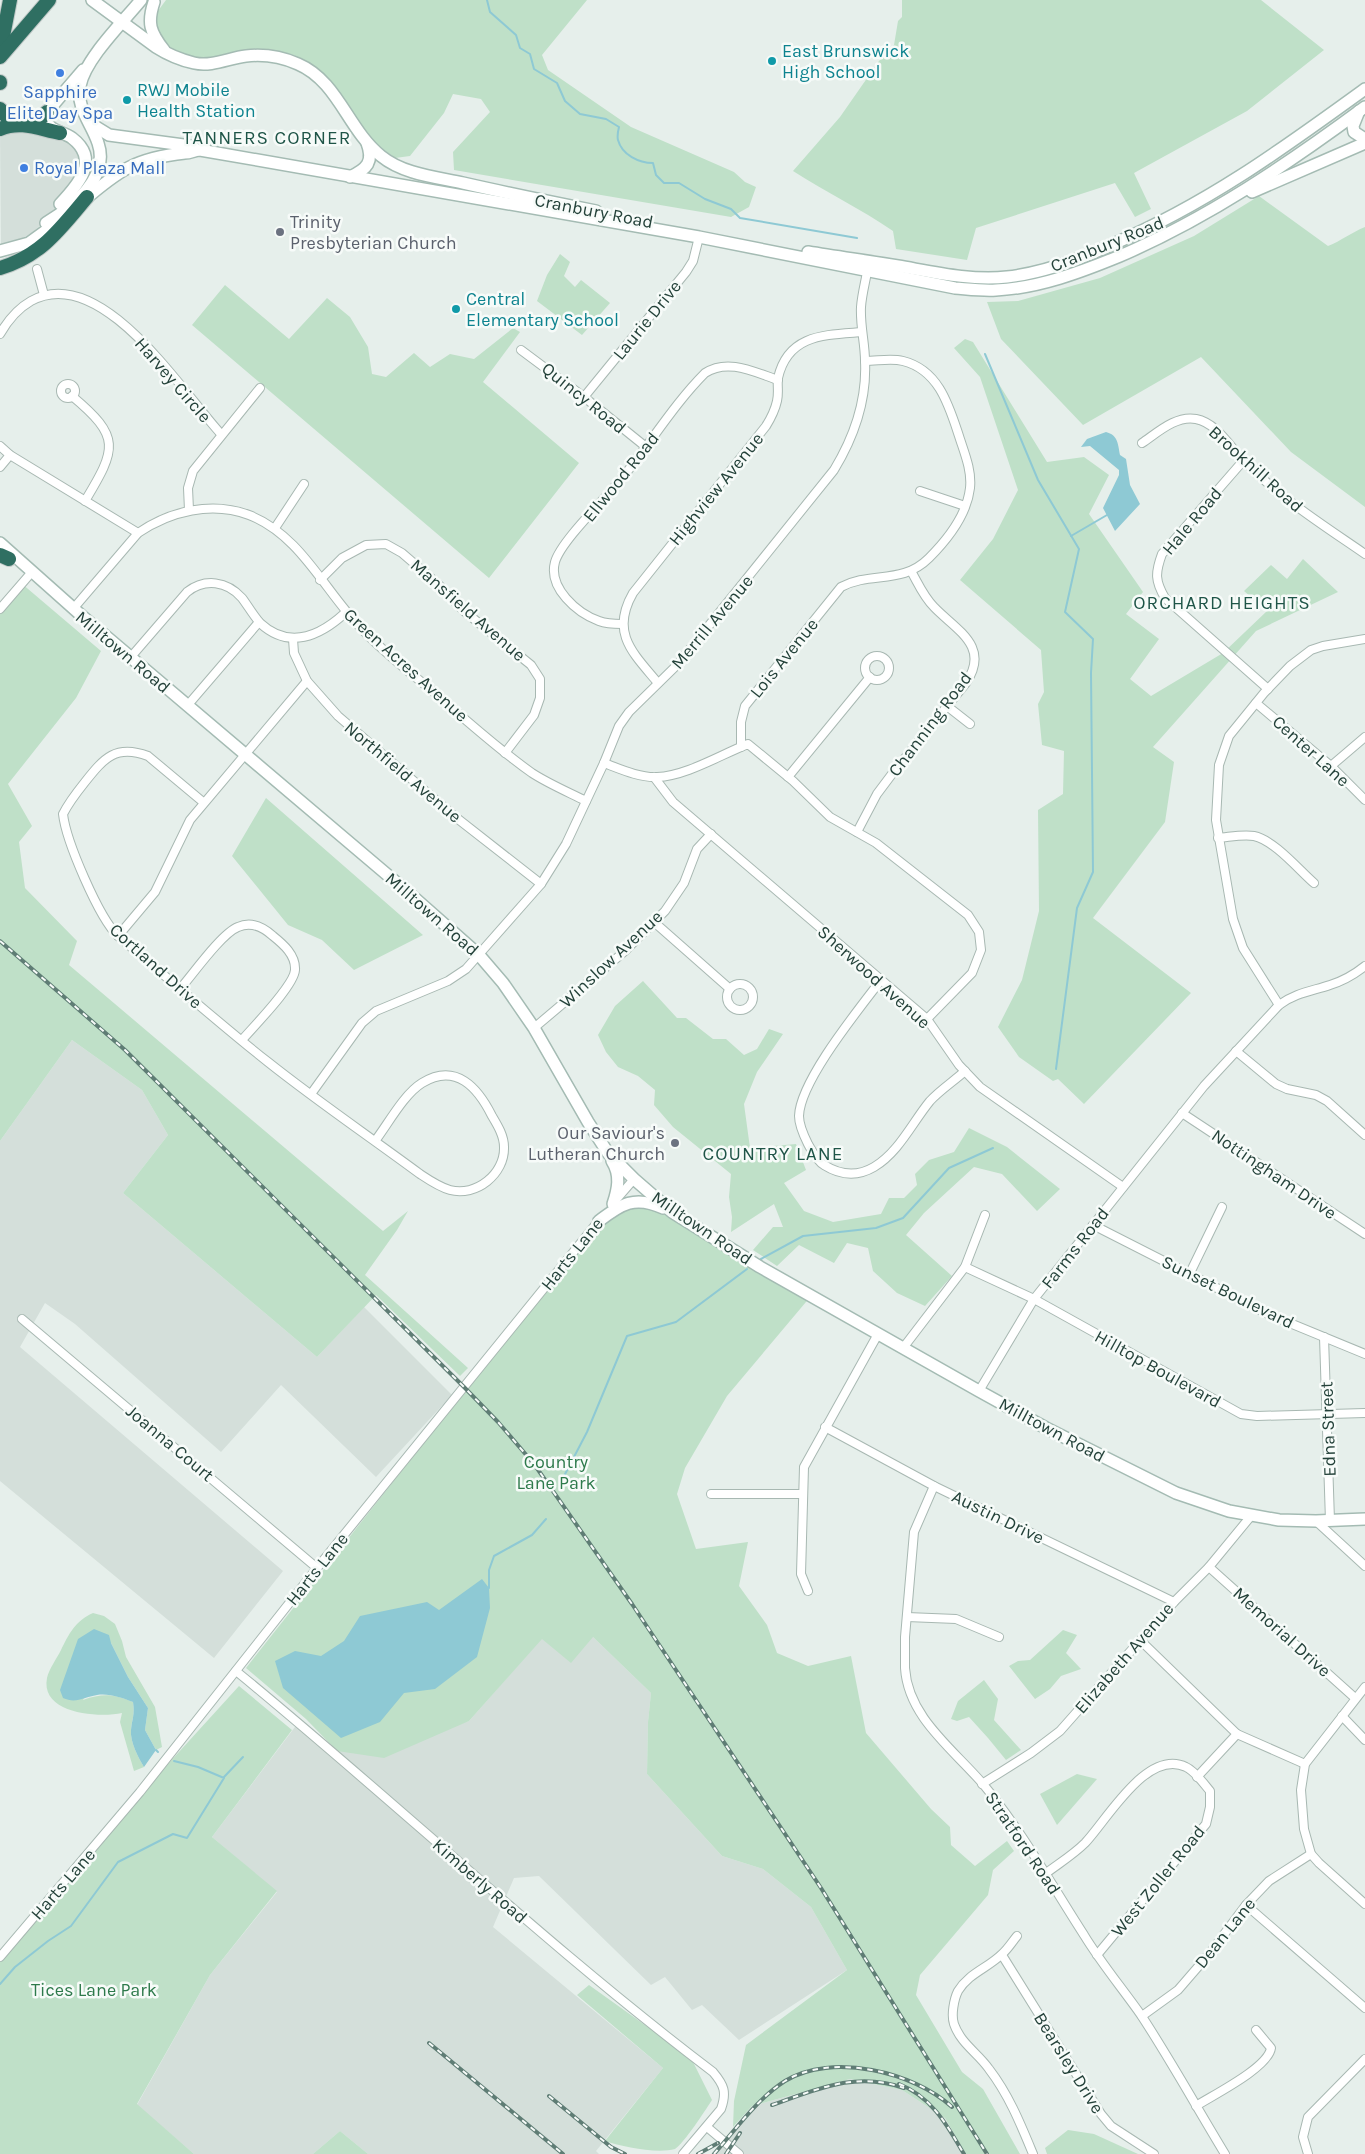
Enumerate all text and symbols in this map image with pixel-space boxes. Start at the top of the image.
place label: East Brunswick High School [782,40,909,83]
marker: East Brunswick High School [766,55,778,67]
marker: Sapphire Elite Day Spa [54,67,66,79]
place label: RWJ Mobile Health Station [137,79,256,122]
place label: Sapphire Elite Day Spa [7,81,113,124]
marker: RWJ Mobile Health Station [121,94,133,106]
district label: TANNERS CORNER [183,127,351,149]
place label: Royal Plaza Mall [34,157,165,179]
marker: Royal Plaza Mall [18,162,30,174]
street label: Cranbury Road [533,189,655,233]
place label: Trinity Presbyterian Church [290,211,457,254]
street label: Cranbury Road [1047,211,1167,277]
marker: Trinity Presbyterian Church [274,226,286,238]
street label: Laurie Drive [608,276,686,364]
place label: Central Elementary School [466,288,619,331]
marker: Central Elementary School [450,303,462,315]
street label: Harvey Circle [130,333,216,427]
street label: Quincy Road [537,357,631,439]
street label: Brookhill Road [1204,421,1308,517]
street label: Ellwood Road [578,428,664,526]
street label: Highview Avenue [664,428,768,550]
street label: Hale Road [1157,483,1227,559]
street label: Mansfield Avenue [406,554,530,666]
street label: Merrill Avenue [666,570,758,674]
district label: ORCHARD HEIGHTS [1133,592,1311,614]
street label: Green Acres Avenue [339,603,473,727]
street label: Milltown Road [71,606,175,698]
street label: Lois Avenue [745,614,823,702]
street label: Channing Road [883,667,977,781]
street label: Center Lane [1268,711,1354,791]
street label: Northfield Avenue [340,717,466,827]
street label: Milltown Road [381,867,483,961]
street label: Winslow Avenue [555,906,667,1012]
street label: Cortland Drive [105,919,207,1013]
street label: Sherwood Avenue [813,921,935,1033]
place label: Our Saviour's Lutheran Church [528,1122,665,1165]
street label: Nottingham Drive [1207,1124,1341,1224]
marker: Our Saviour's Lutheran Church [669,1137,681,1149]
district label: COUNTRY LANE [703,1143,843,1165]
street label: Milltown Road [647,1186,757,1270]
street label: Farms Road [1036,1203,1114,1293]
street label: Harts Lane [536,1213,608,1295]
street label: Sunset Boulevard [1158,1250,1298,1334]
street label: Hilltop Boulevard [1091,1325,1225,1413]
street label: Edna Street [1315,1381,1341,1477]
street label: Milltown Road [995,1393,1109,1467]
street label: Joanna Court [122,1400,219,1486]
park label: Country Lane Park [516,1451,596,1494]
street label: Austin Drive [948,1485,1048,1549]
street label: Harts Lane [281,1528,353,1610]
street label: Memorial Drive [1228,1582,1336,1682]
street label: Elizabeth Avenue [1070,1598,1178,1718]
street label: Stratford Road [980,1787,1066,1899]
street label: West Zoller Road [1106,1821,1210,1941]
street label: Kimberly Road [428,1834,532,1928]
street label: Harts Lane [26,1844,100,1924]
street label: Dean Lane [1190,1893,1260,1973]
park label: Tices Lane Park [31,1979,157,2001]
street label: Bearsley Drive [1029,2008,1109,2118]

